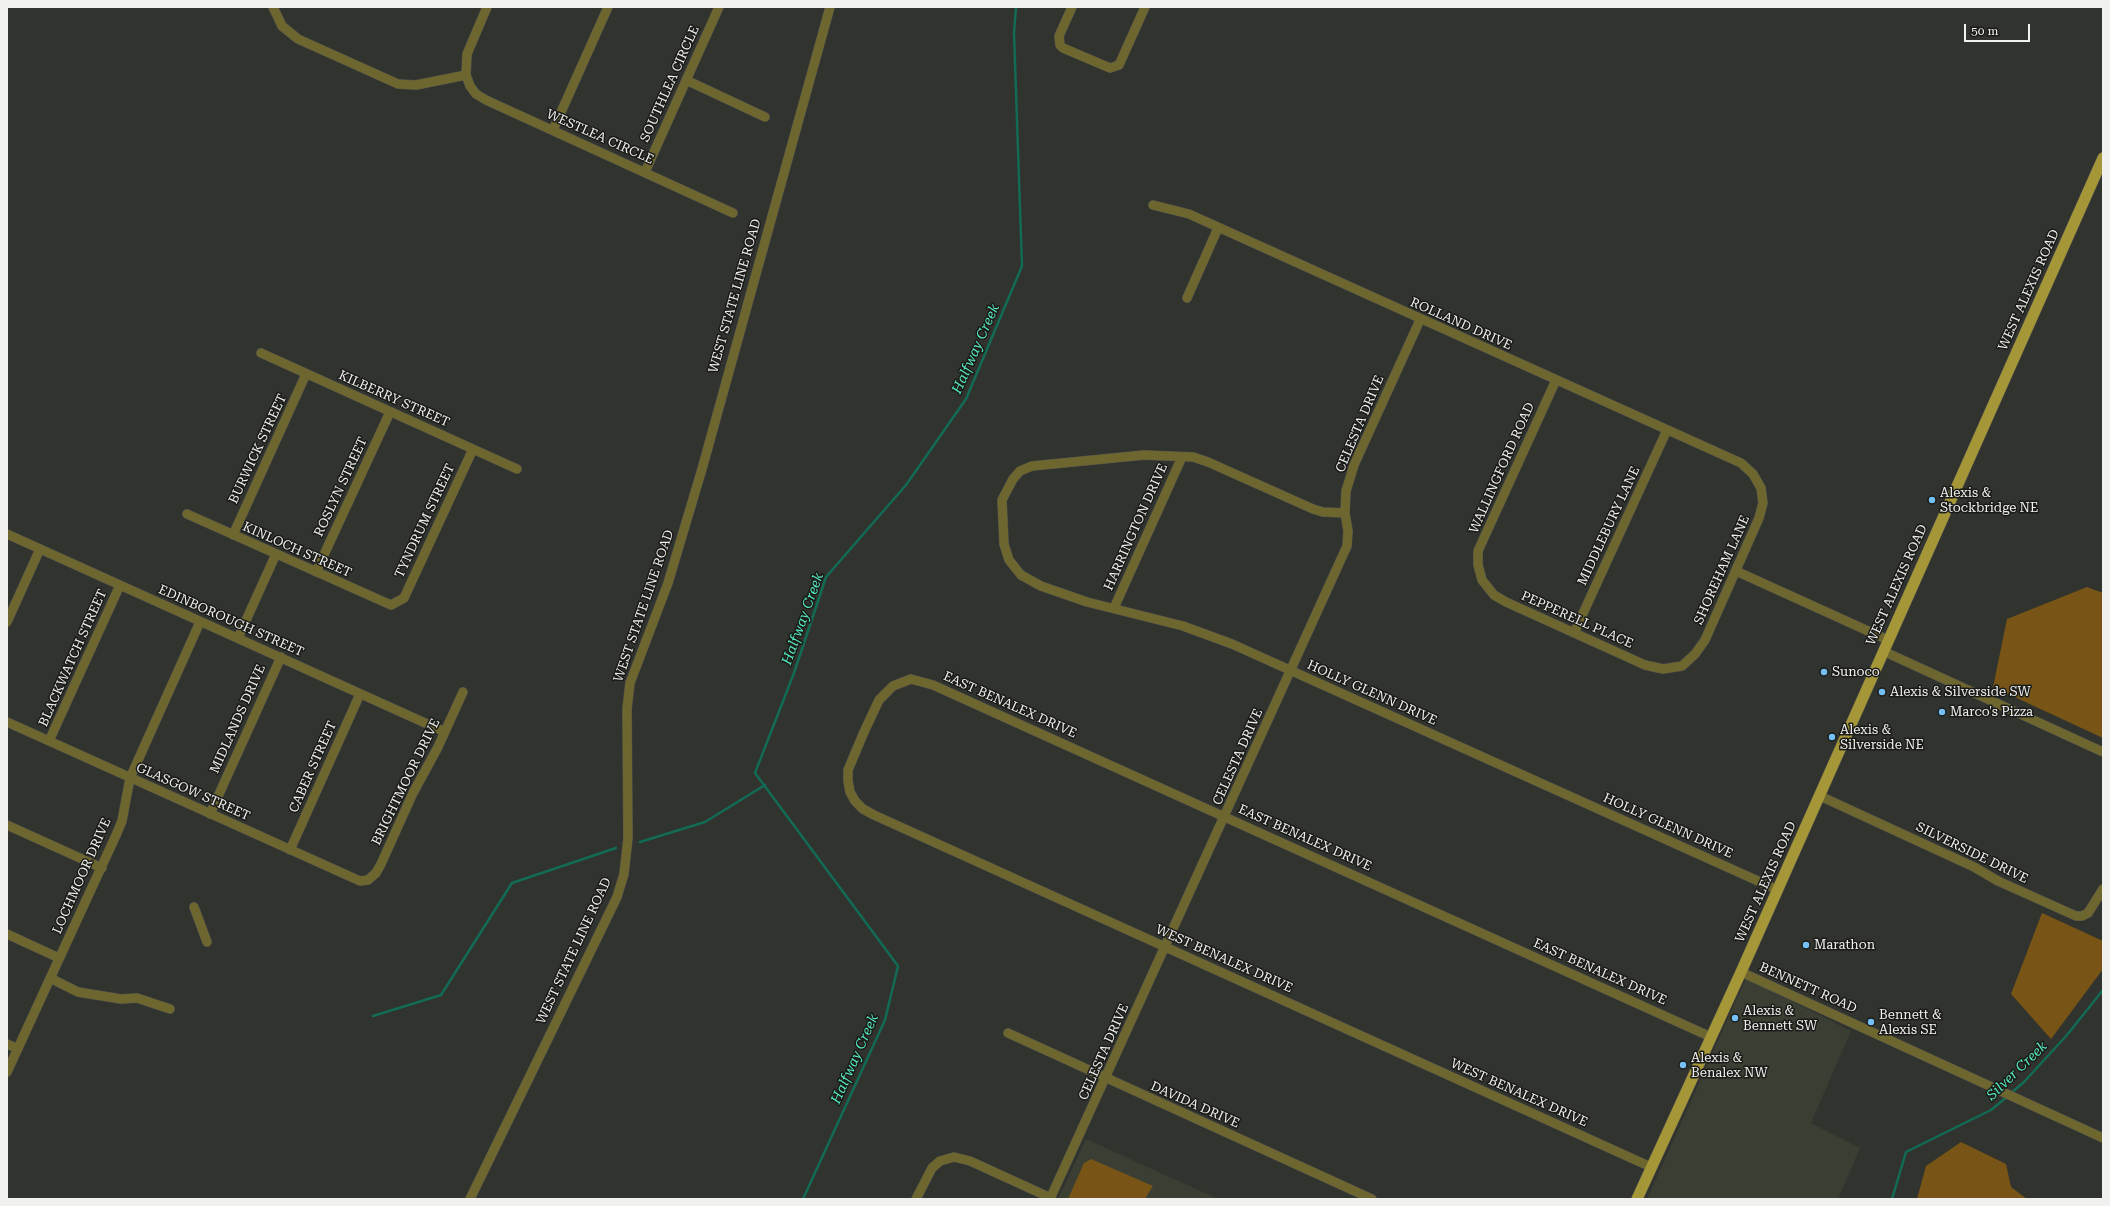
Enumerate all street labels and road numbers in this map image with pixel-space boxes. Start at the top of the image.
street label: SOUTHLEA CIRCLE [637,23,703,145]
street label: WESTLEA CIRCLE [544,106,656,168]
street label: WEST STATE LINE ROAD [705,217,765,375]
street label: WEST ALEXIS ROAD [1995,227,2063,353]
street label: ROLLAND DRIVE [1408,295,1514,353]
street label: KILBERRY STREET [336,367,452,431]
street label: CELESTA DRIVE [1333,373,1387,475]
street label: BURWICK STREET [226,392,290,506]
street label: WALLINGFORD ROAD [1466,400,1538,536]
street label: ROSLYN STREET [311,435,371,539]
street label: HARRINGTON DRIVE [1101,461,1171,593]
street label: TYNDRUM STREET [392,462,458,580]
street label: MIDDLEBURY LANE [1575,464,1643,588]
street label: SHOREHAM LANE [1691,513,1753,627]
street label: KINLOCH STREET [240,519,354,581]
street label: WEST ALEXIS ROAD [1863,522,1931,648]
street label: WEST STATE LINE ROAD [611,528,677,684]
street label: EDINBOROUGH STREET [156,582,306,660]
street label: BLACKWATCH STREET [36,587,110,729]
street label: PEPPERELL PLACE [1519,588,1635,652]
street label: HOLLY GLENN DRIVE [1305,657,1439,729]
street label: MIDLANDS DRIVE [207,662,269,776]
street label: EAST BENALEX DRIVE [941,668,1079,742]
street label: CELESTA DRIVE [1210,706,1266,808]
street label: BRIGHTMOOR DRIVE [369,716,443,848]
street label: CABER STREET [286,719,340,815]
street label: GLASGOW STREET [134,760,252,824]
street label: HOLLY GLENN DRIVE [1601,790,1735,862]
street label: EAST BENALEX DRIVE [1236,801,1374,875]
street label: LOCHMOOR DRIVE [49,816,115,936]
street label: WEST ALEXIS ROAD [1732,819,1800,945]
street label: SILVERSIDE DRIVE [1913,819,2031,887]
street label: WEST STATE LINE ROAD [533,875,615,1027]
street label: WEST BENALEX DRIVE [1153,922,1295,996]
street label: EAST BENALEX DRIVE [1531,935,1669,1009]
street label: BENNETT ROAD [1757,960,1859,1016]
street label: CELESTA DRIVE [1076,1001,1132,1103]
street label: WEST BENALEX DRIVE [1448,1056,1590,1130]
street label: DAVIDA DRIVE [1148,1078,1242,1132]

